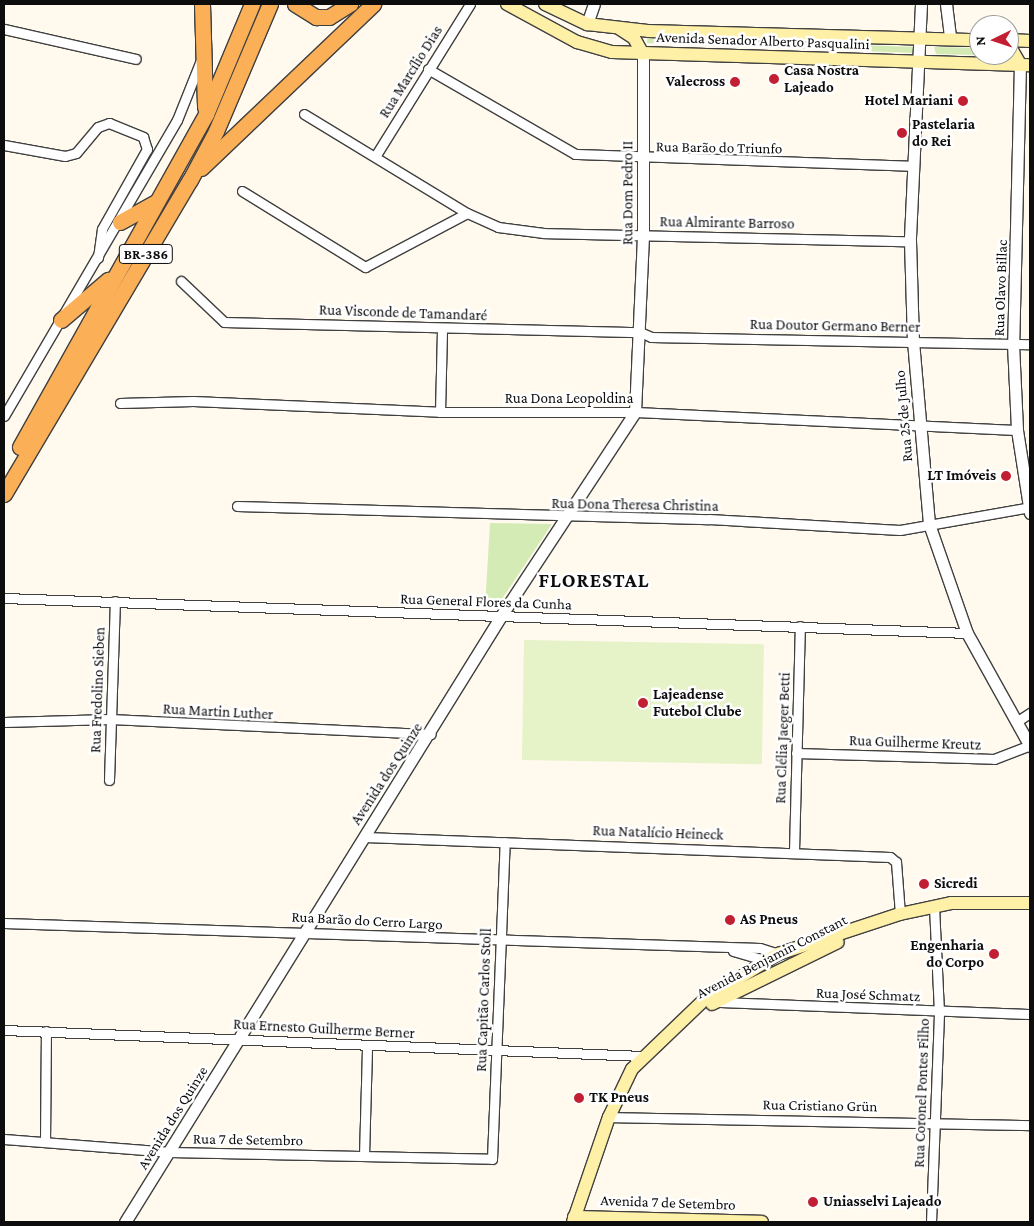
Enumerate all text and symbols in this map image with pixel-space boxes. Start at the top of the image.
north arrow [969,15,1019,65]
street label: Rua Marcílio Dias [375,23,447,121]
street label: Avenida Senador Alberto Pasqualini [656,28,870,54]
text: N [972,36,988,46]
place label: Casa Nostra Lajeado [784,61,859,96]
place label: Valecross [666,73,725,91]
marker: Casa Nostra Lajeado [768,73,780,85]
marker: Valecross [729,76,741,88]
place label: Hotel Mariani [864,92,953,110]
marker: Hotel Mariani [957,95,969,107]
place label: Pastelaria do Rei [912,115,975,150]
marker: Pastelaria do Rei [896,127,908,139]
street label: Rua Barão do Triunfo [656,138,782,158]
street label: Rua Dom Pedro II [619,141,637,245]
street label: Rua Almirante Barroso [659,213,795,233]
street label: Rua Olavo Billac [990,239,1012,337]
road number: BR-386 [118,242,174,266]
street label: Rua Visconde de Tamandaré [319,301,487,325]
street label: Rua Doutor Germano Berner [750,316,920,336]
street label: Rua 25 de Julho [891,369,917,463]
street label: Rua Dona Leopoldina [505,390,633,408]
place label: LT Imóveis [927,467,996,485]
marker: LT Imóveis [1000,470,1012,482]
street label: Rua Dona Theresa Christina [551,495,719,515]
district label: FLORESTAL [537,568,651,592]
street label: Rua General Flores da Cunha [400,590,572,614]
street label: Rua Fredolino Sieben [87,627,109,753]
street label: Rua Clélia Jaeger Betti [772,672,794,804]
place label: Lajeadense Futebol Clube [653,685,742,720]
marker: Lajeadense Futebol Clube [637,697,649,709]
street label: Rua Martin Luther [162,700,274,724]
street label: Avenida dos Quinze [347,720,427,828]
street label: Rua Guilherme Kreutz [849,732,981,754]
street label: Rua Natalício Heineck [592,822,724,844]
place label: Sicredi [934,875,978,893]
marker: Sicredi [918,878,930,890]
street label: Rua Barão do Cerro Largo [291,908,443,934]
street label: Avenida Benjamin Constant [694,911,850,1003]
place label: AS Pneus [740,911,798,929]
marker: AS Pneus [724,914,736,926]
street label: Rua Capitão Carlos Stoll [472,928,496,1072]
place label: Engenharia do Corpo [910,936,984,971]
marker: Engenharia do Corpo [988,948,1000,960]
street label: Rua José Schmatz [815,984,921,1006]
street label: Rua Ernesto Guilherme Berner [233,1015,415,1043]
street label: Rua Coronel Pontes Filho [910,1018,934,1168]
street label: Avenida dos Quinze [134,1063,212,1173]
place label: TK Pneus [589,1089,649,1107]
marker: TK Pneus [573,1092,585,1104]
street label: Rua Cristiano Grün [762,1096,878,1116]
street label: Rua 7 de Setembro [193,1130,303,1150]
street label: Avenida 7 de Setembro [600,1192,736,1214]
place label: Uniasselvi Lajeado [823,1193,942,1211]
marker: Uniasselvi Lajeado [807,1196,819,1208]

